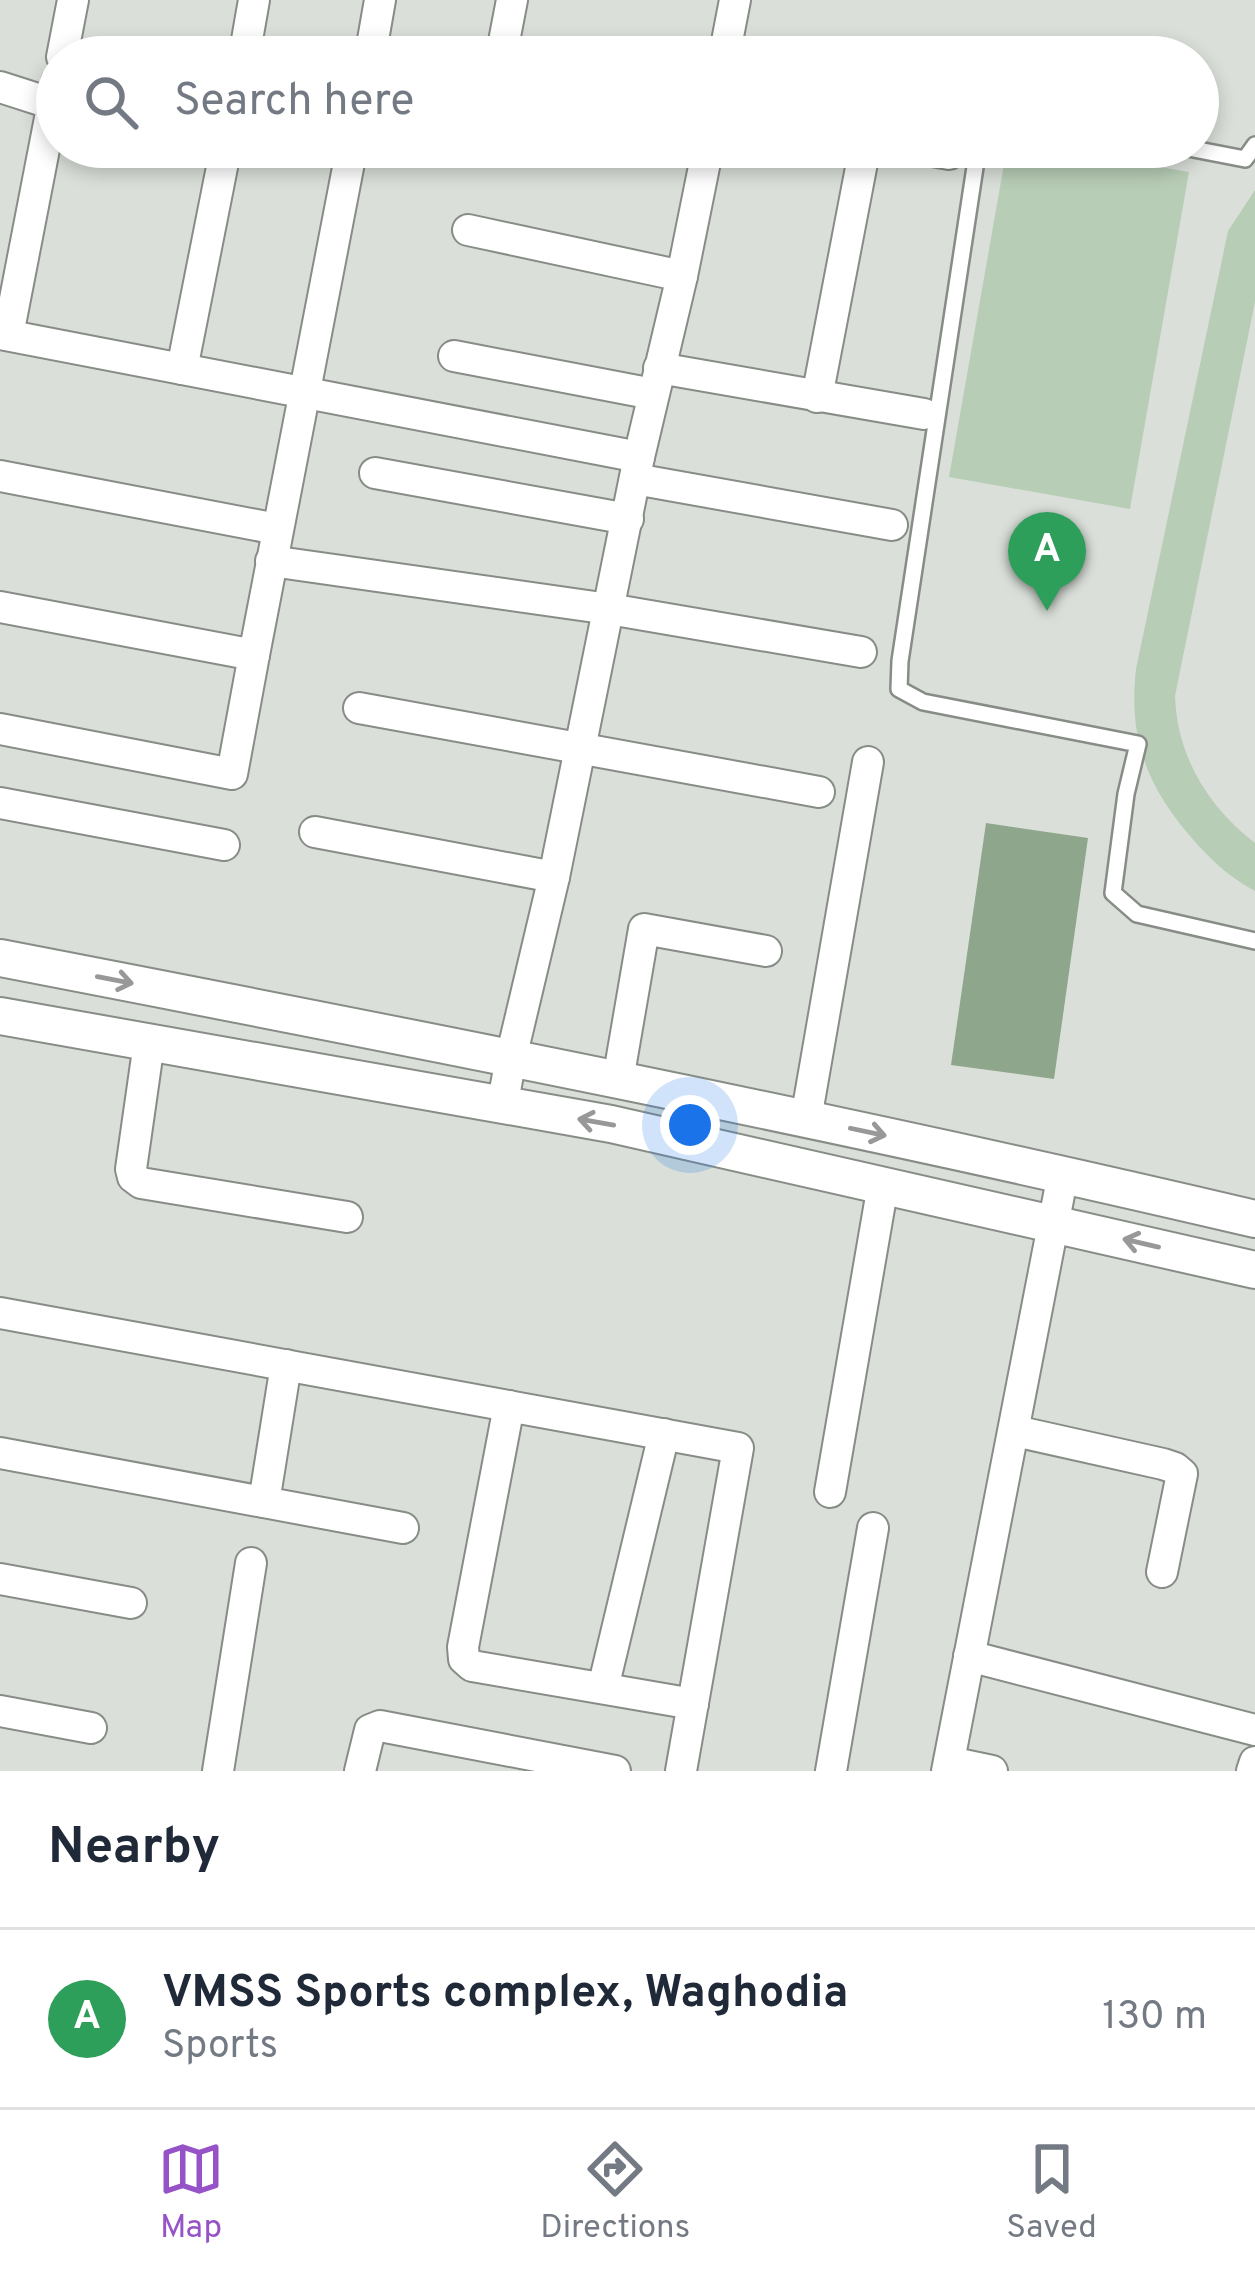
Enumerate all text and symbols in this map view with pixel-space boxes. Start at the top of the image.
search box [36,36,1219,168]
icon: search [78,69,144,135]
text: Search here [174,74,414,131]
pin: A [1008,512,1086,611]
one-way arrow [95,970,134,992]
your location [660,1095,720,1155]
one-way arrow [578,1110,617,1133]
one-way arrow [848,1122,886,1145]
one-way arrow [1123,1231,1161,1254]
text: Nearby [48,1817,220,1882]
text: VMSS Sports complex, Waghodia [162,1966,848,2023]
text: A [73,1994,101,2043]
text: 130 m [1102,1994,1207,2043]
text: Sports [162,2023,278,2072]
tab: Map [158,2136,224,2250]
tab: Directions [540,2136,690,2250]
tab: Saved [1006,2136,1097,2250]

